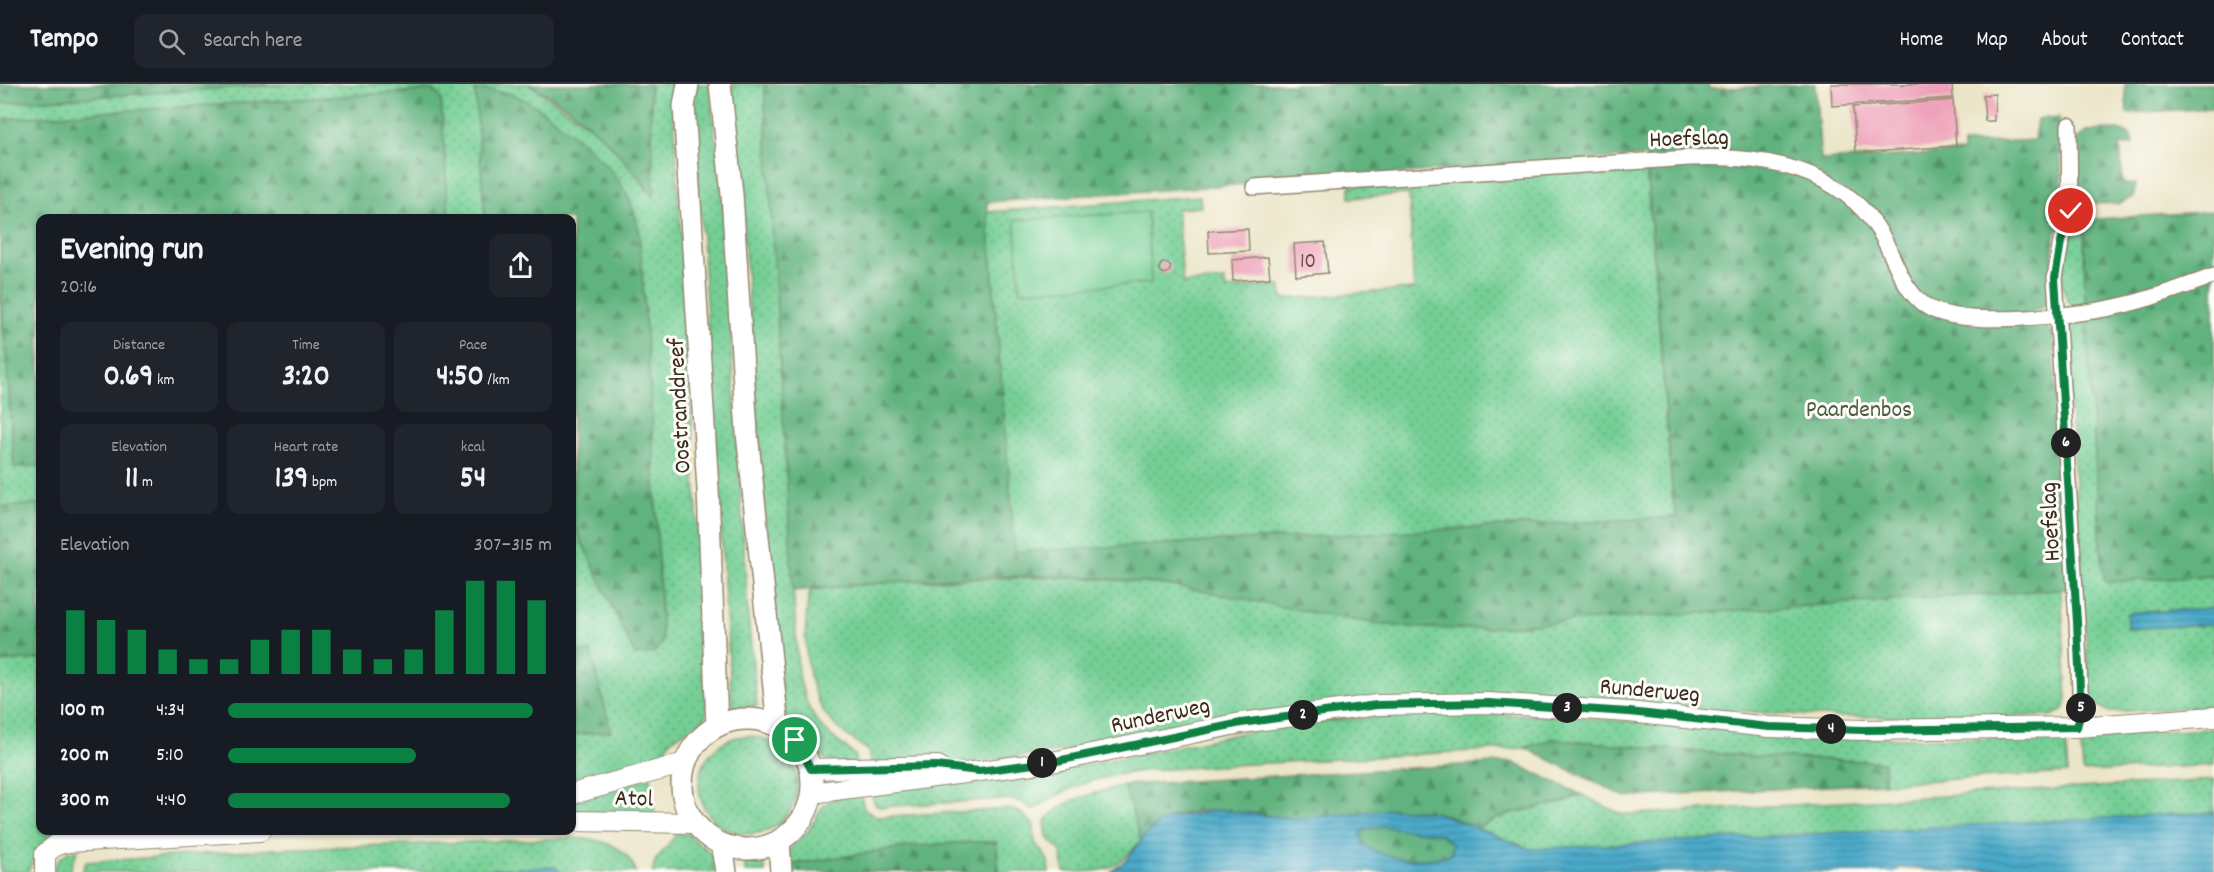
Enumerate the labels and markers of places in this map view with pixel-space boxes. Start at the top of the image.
pin [2045,185,2096,236]
pin: 6 [2051,428,2081,458]
pin: 3 [1552,693,1582,723]
pin: 5 [2066,693,2096,723]
pin: 2 [1288,700,1318,730]
pin [769,714,820,765]
pin: 4 [1816,714,1846,744]
pin: 1 [1027,748,1057,778]

